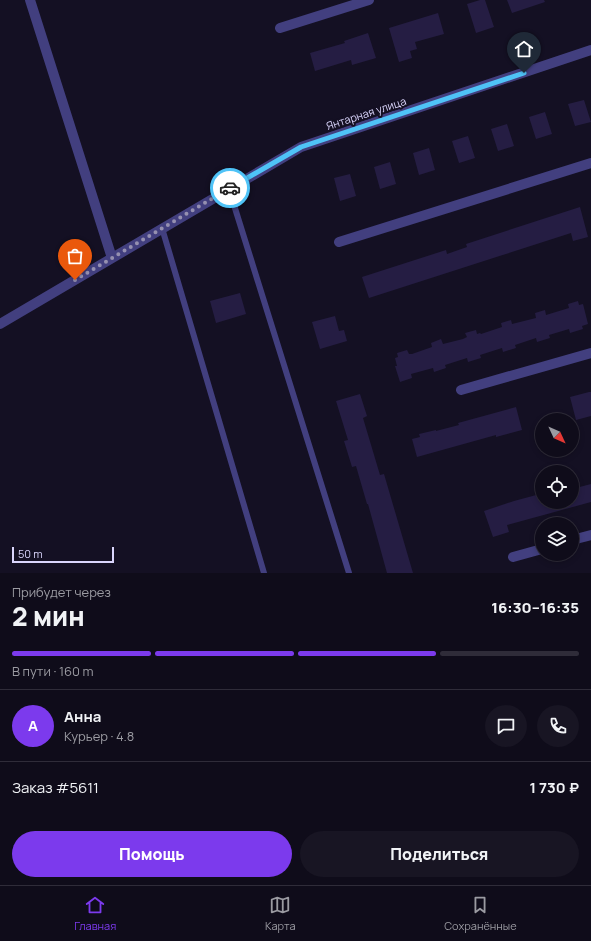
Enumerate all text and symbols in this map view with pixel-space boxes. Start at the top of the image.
pin [507,32,541,73]
icon: home [513,38,535,60]
street label: Янтарная улица [324,93,408,133]
courier [210,168,250,208]
icon: car [219,177,241,199]
pin [58,239,92,280]
icon: bag [64,245,86,267]
north arrow [535,413,579,457]
map controls [535,413,579,561]
button: locate [535,465,579,509]
button: layers [535,517,579,561]
scale bar [12,545,114,564]
text: 50 m [18,546,43,561]
text: Прибудет через [12,583,111,601]
text: 16:30–16:35 [491,597,579,618]
text: 2 мин [12,598,85,634]
text: В пути · 160 m [12,662,94,680]
button: chat [485,705,527,747]
button: phone [537,705,579,747]
text: Анна [64,706,101,727]
text: А [28,715,38,736]
text: Курьер · 4.8 [64,727,134,745]
text: Заказ #5611 [12,777,99,798]
text: 1 730 ₽ [530,777,579,798]
button: Помощь [12,831,292,877]
button: Поделиться [300,831,579,877]
tab: Главная [74,894,116,933]
tab: Карта [265,894,296,933]
tab: Сохранённые [444,894,517,933]

